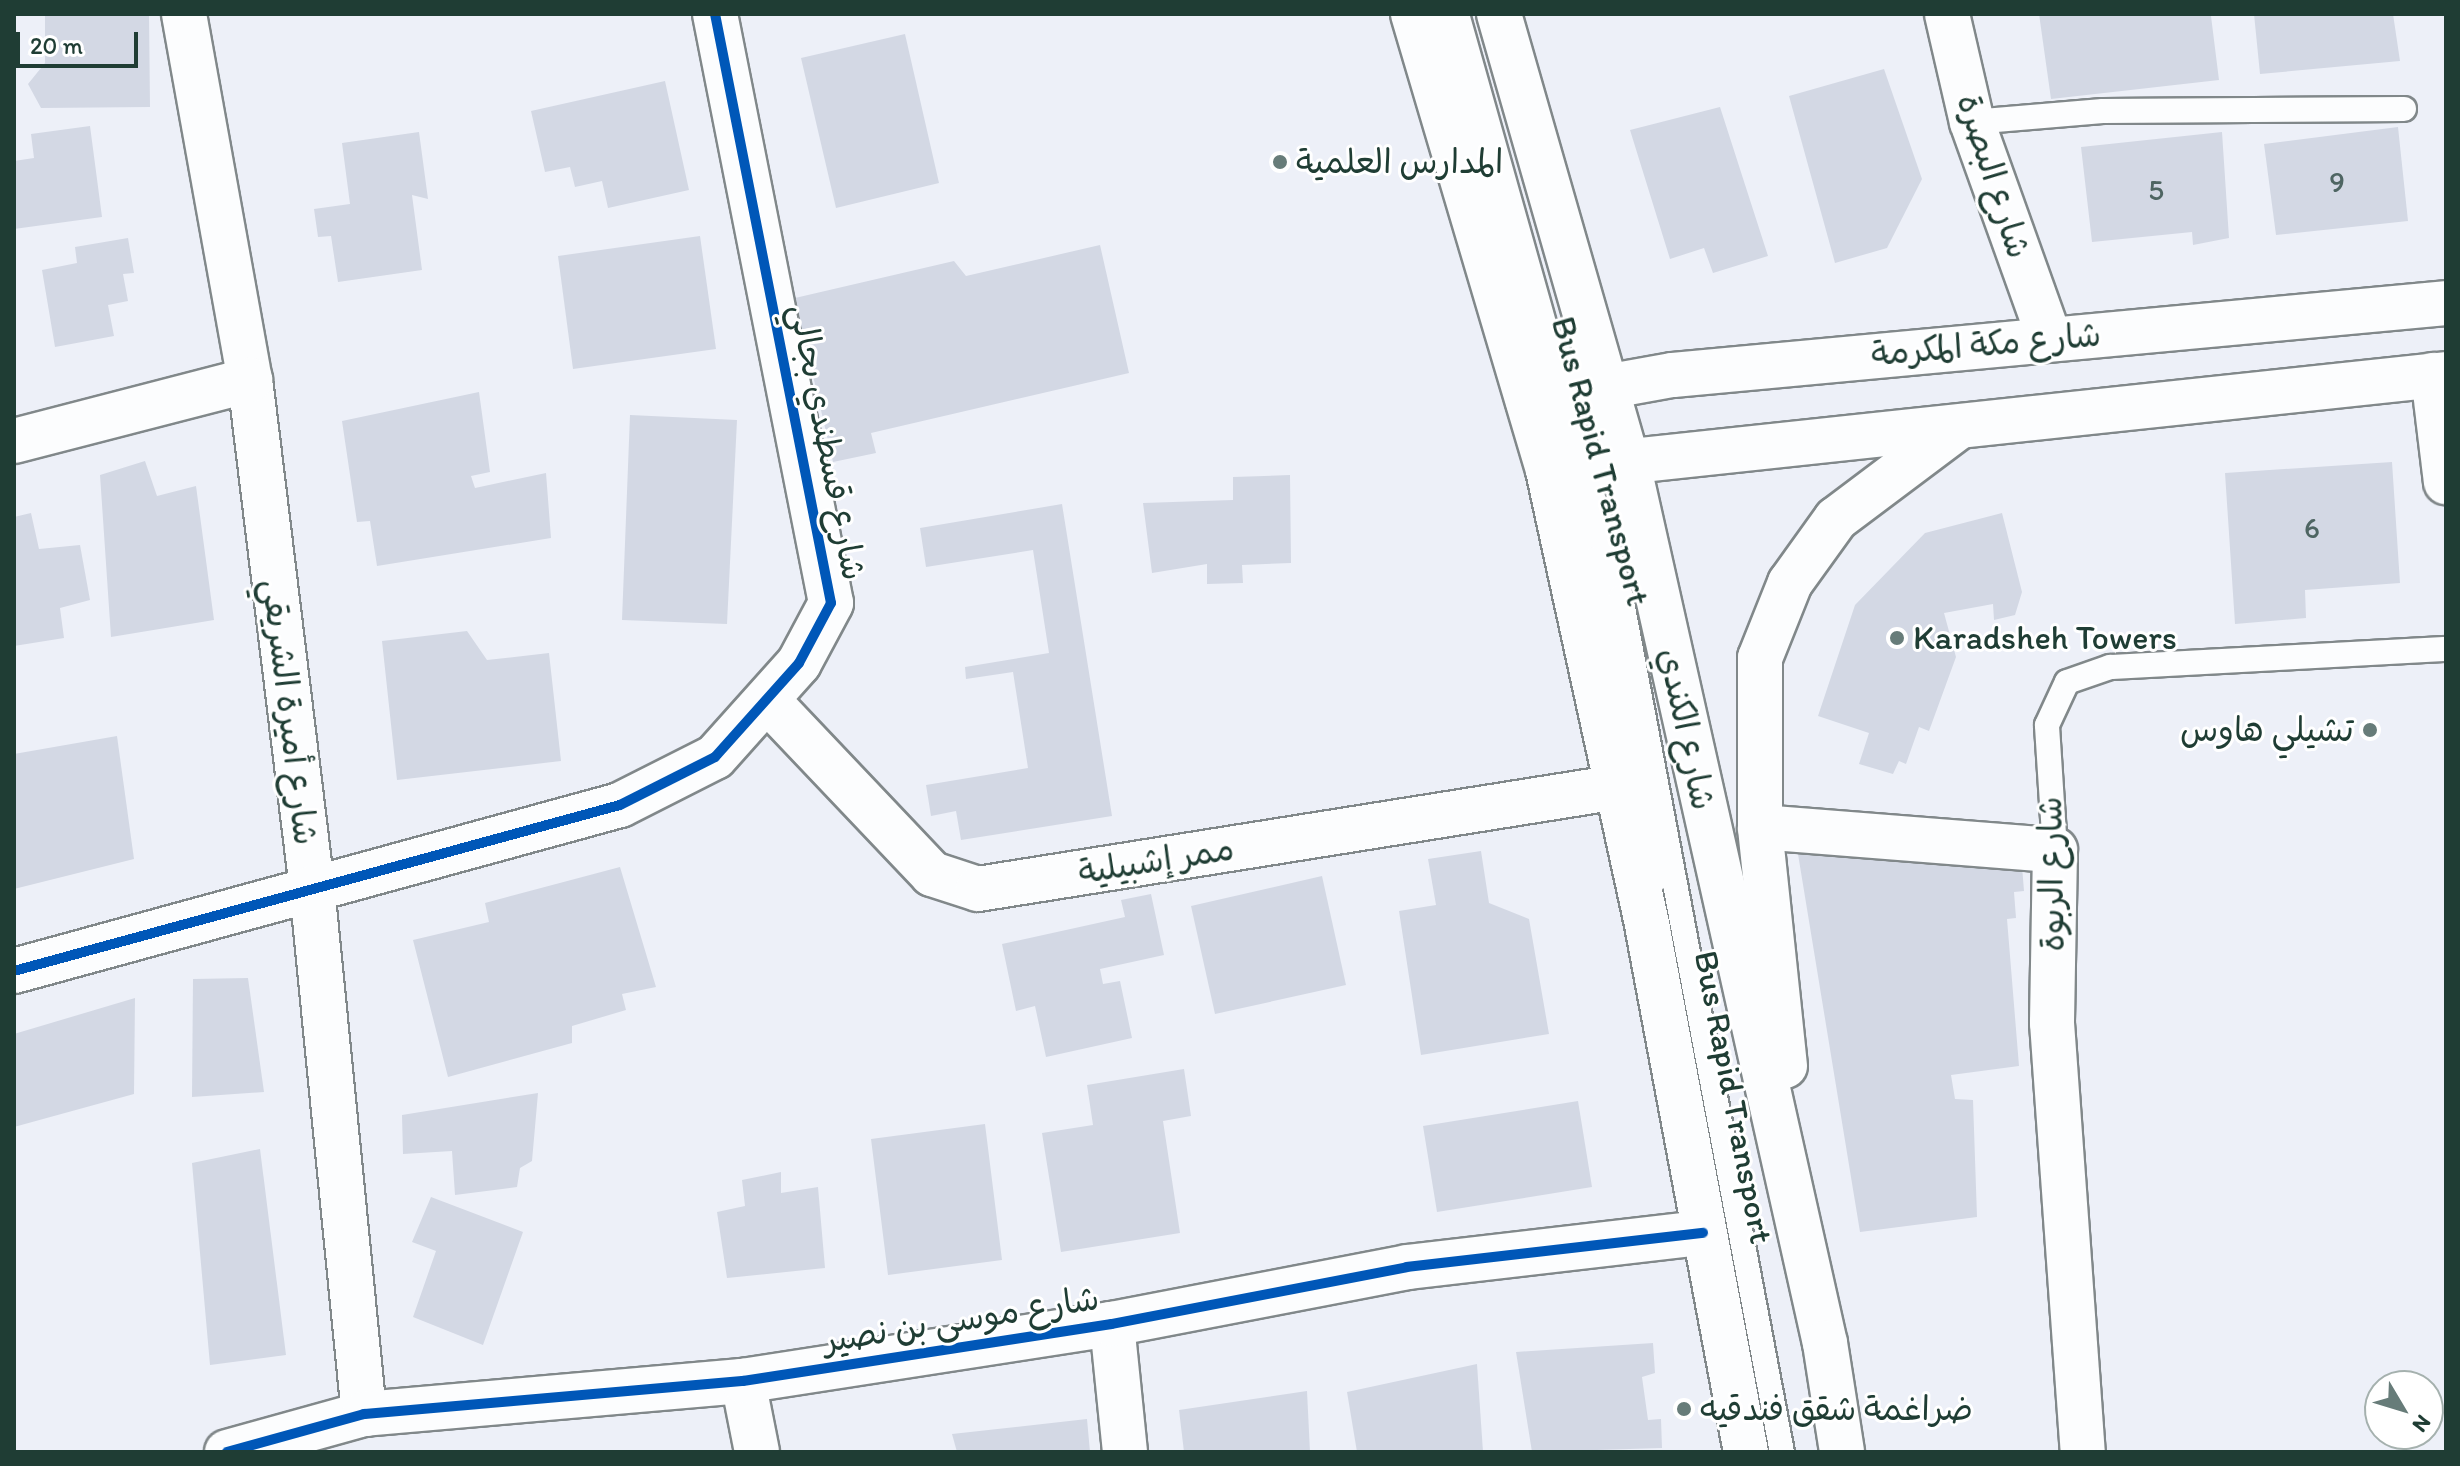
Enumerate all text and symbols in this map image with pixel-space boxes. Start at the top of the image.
scale bar [20,16,142,66]
text: 20 m [30,31,83,60]
street label: شارع البصرة [1948,89,2040,263]
place label: المدارس العلمية [1296,142,1503,182]
marker: المدارس العلمية [1271,153,1289,171]
house number: 9 [2329,164,2345,200]
house number: 5 [2148,172,2164,208]
street label: شارع قسطندي بجالي [781,300,875,584]
street label: Bus Rapid Transport [1543,313,1659,609]
street label: شارع مكة المكرمة [1869,314,2103,374]
house number: 6 [2304,510,2320,546]
street label: شارع أميرة الشريقي [253,577,327,847]
place label: Karadsheh Towers [1913,618,2176,658]
marker: Karadsheh Towers [1888,629,1906,647]
street label: شارع الكندي [1650,644,1724,814]
place label: تشيلي هاوس [2180,710,2354,750]
marker: تشيلي هاوس [2361,721,2379,739]
street label: شارع الربوة [2029,796,2073,952]
street label: ممر إشبيلية [1075,828,1237,892]
street label: Bus Rapid Transport [1686,948,1782,1246]
street label: شارع موسى بن نصير [820,1277,1102,1361]
north arrow [2364,1370,2444,1450]
place label: ضراغمة شقق فندقيه [1700,1389,1973,1429]
marker: ضراغمة شقق فندقيه [1675,1400,1693,1418]
text: N [2407,1410,2437,1438]

